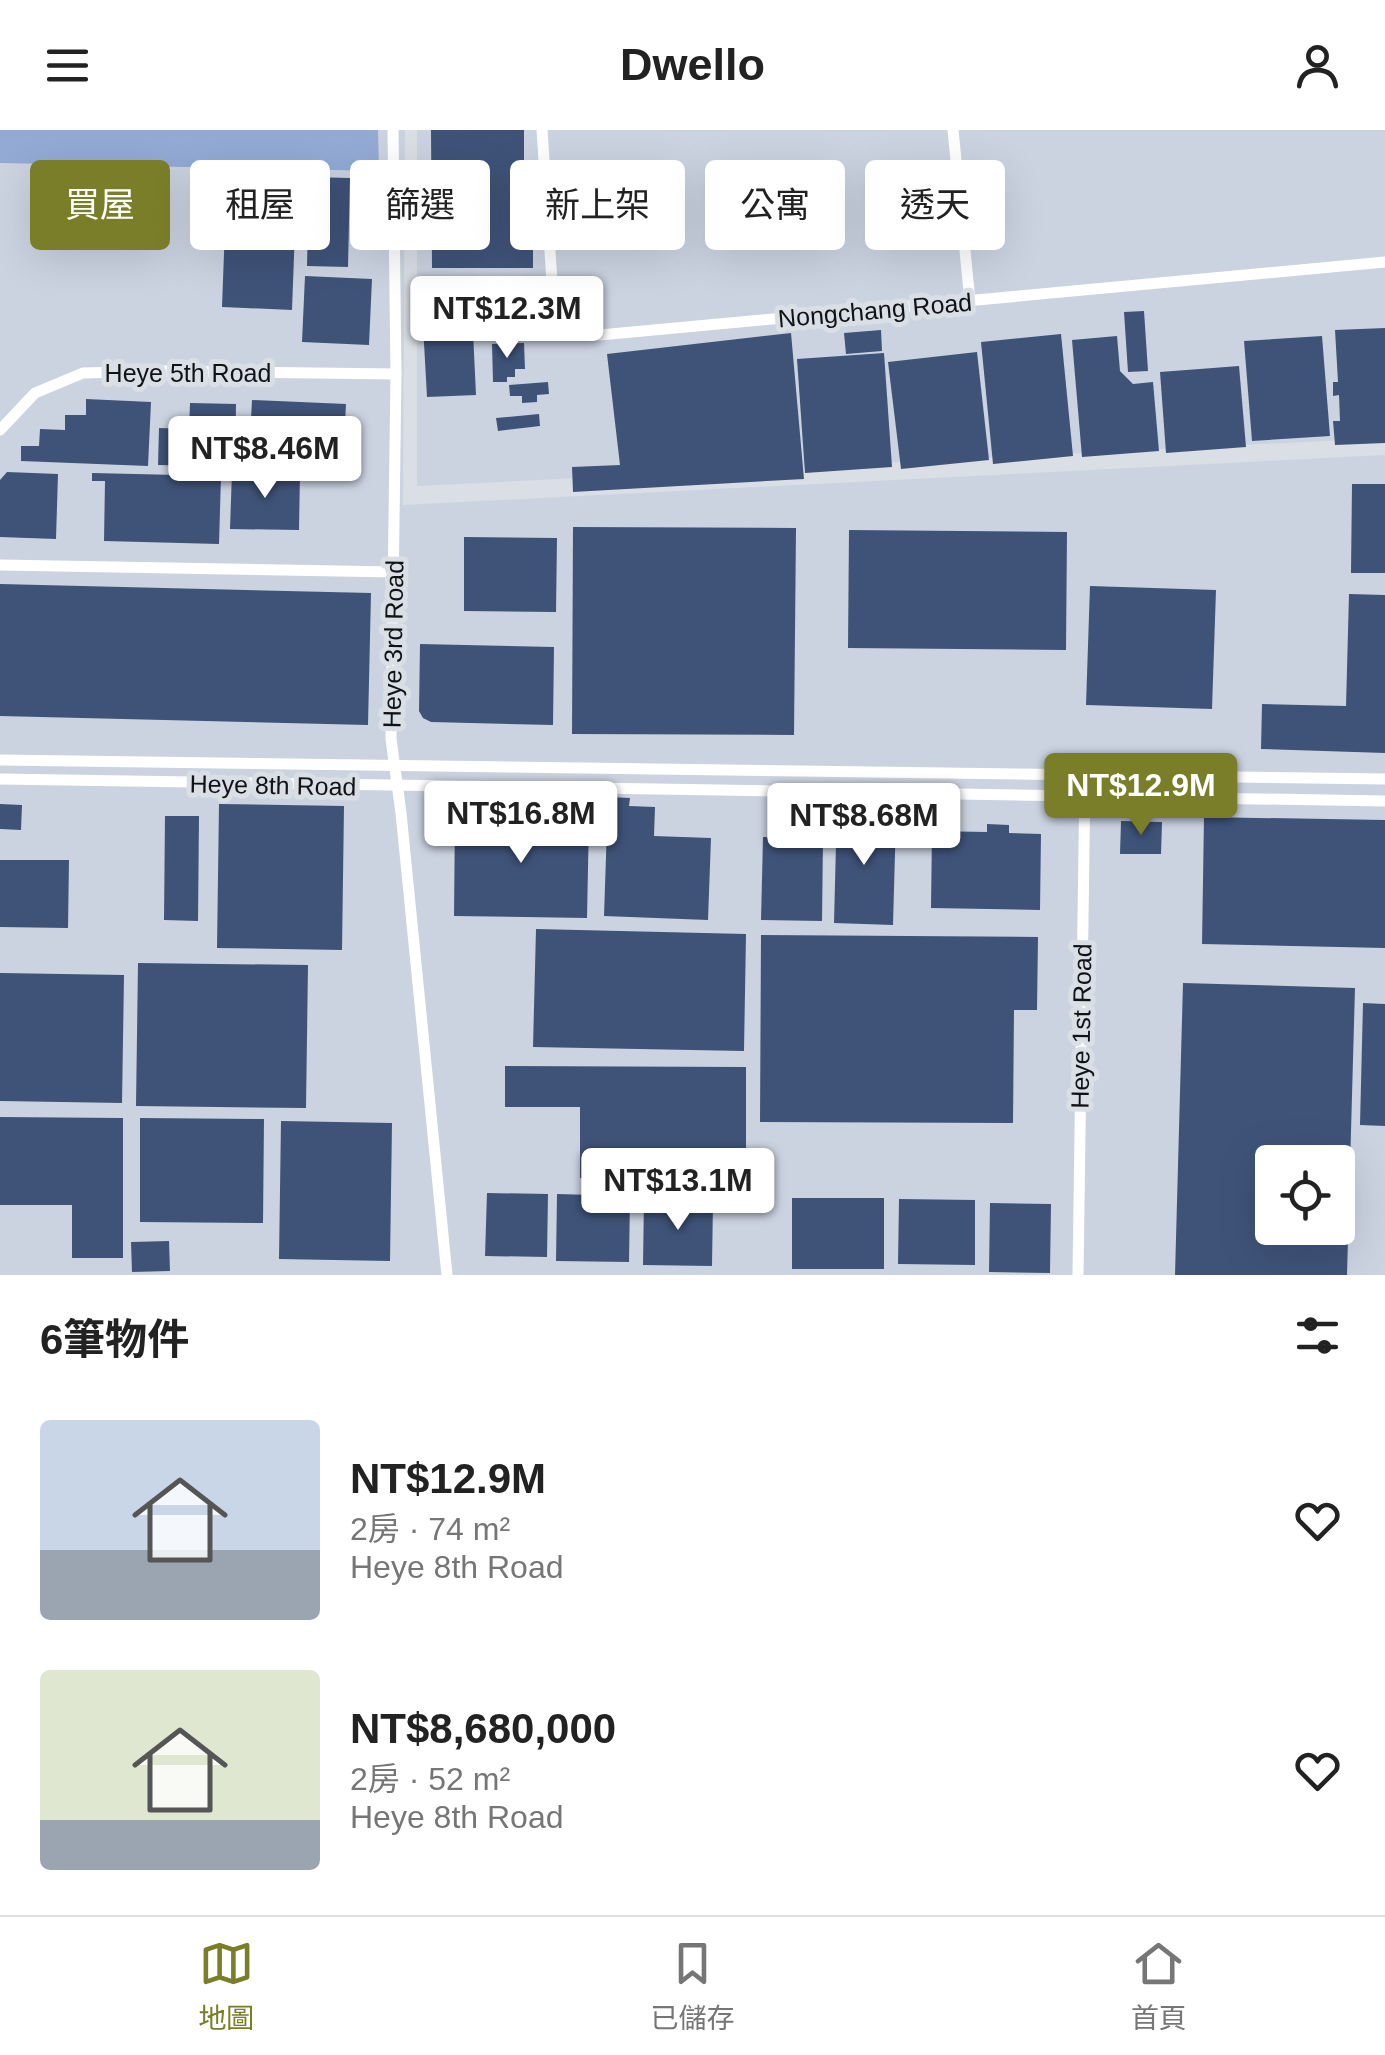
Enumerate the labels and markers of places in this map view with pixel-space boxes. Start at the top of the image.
pin: NT$12.3M [404,276,610,361]
pin: NT$8.46M [162,416,368,501]
pin: NT$12.9M [1038,753,1244,838]
pin: NT$16.8M [418,781,624,866]
pin: NT$8.68M [761,783,967,868]
pin: NT$13.1M [575,1148,781,1233]

